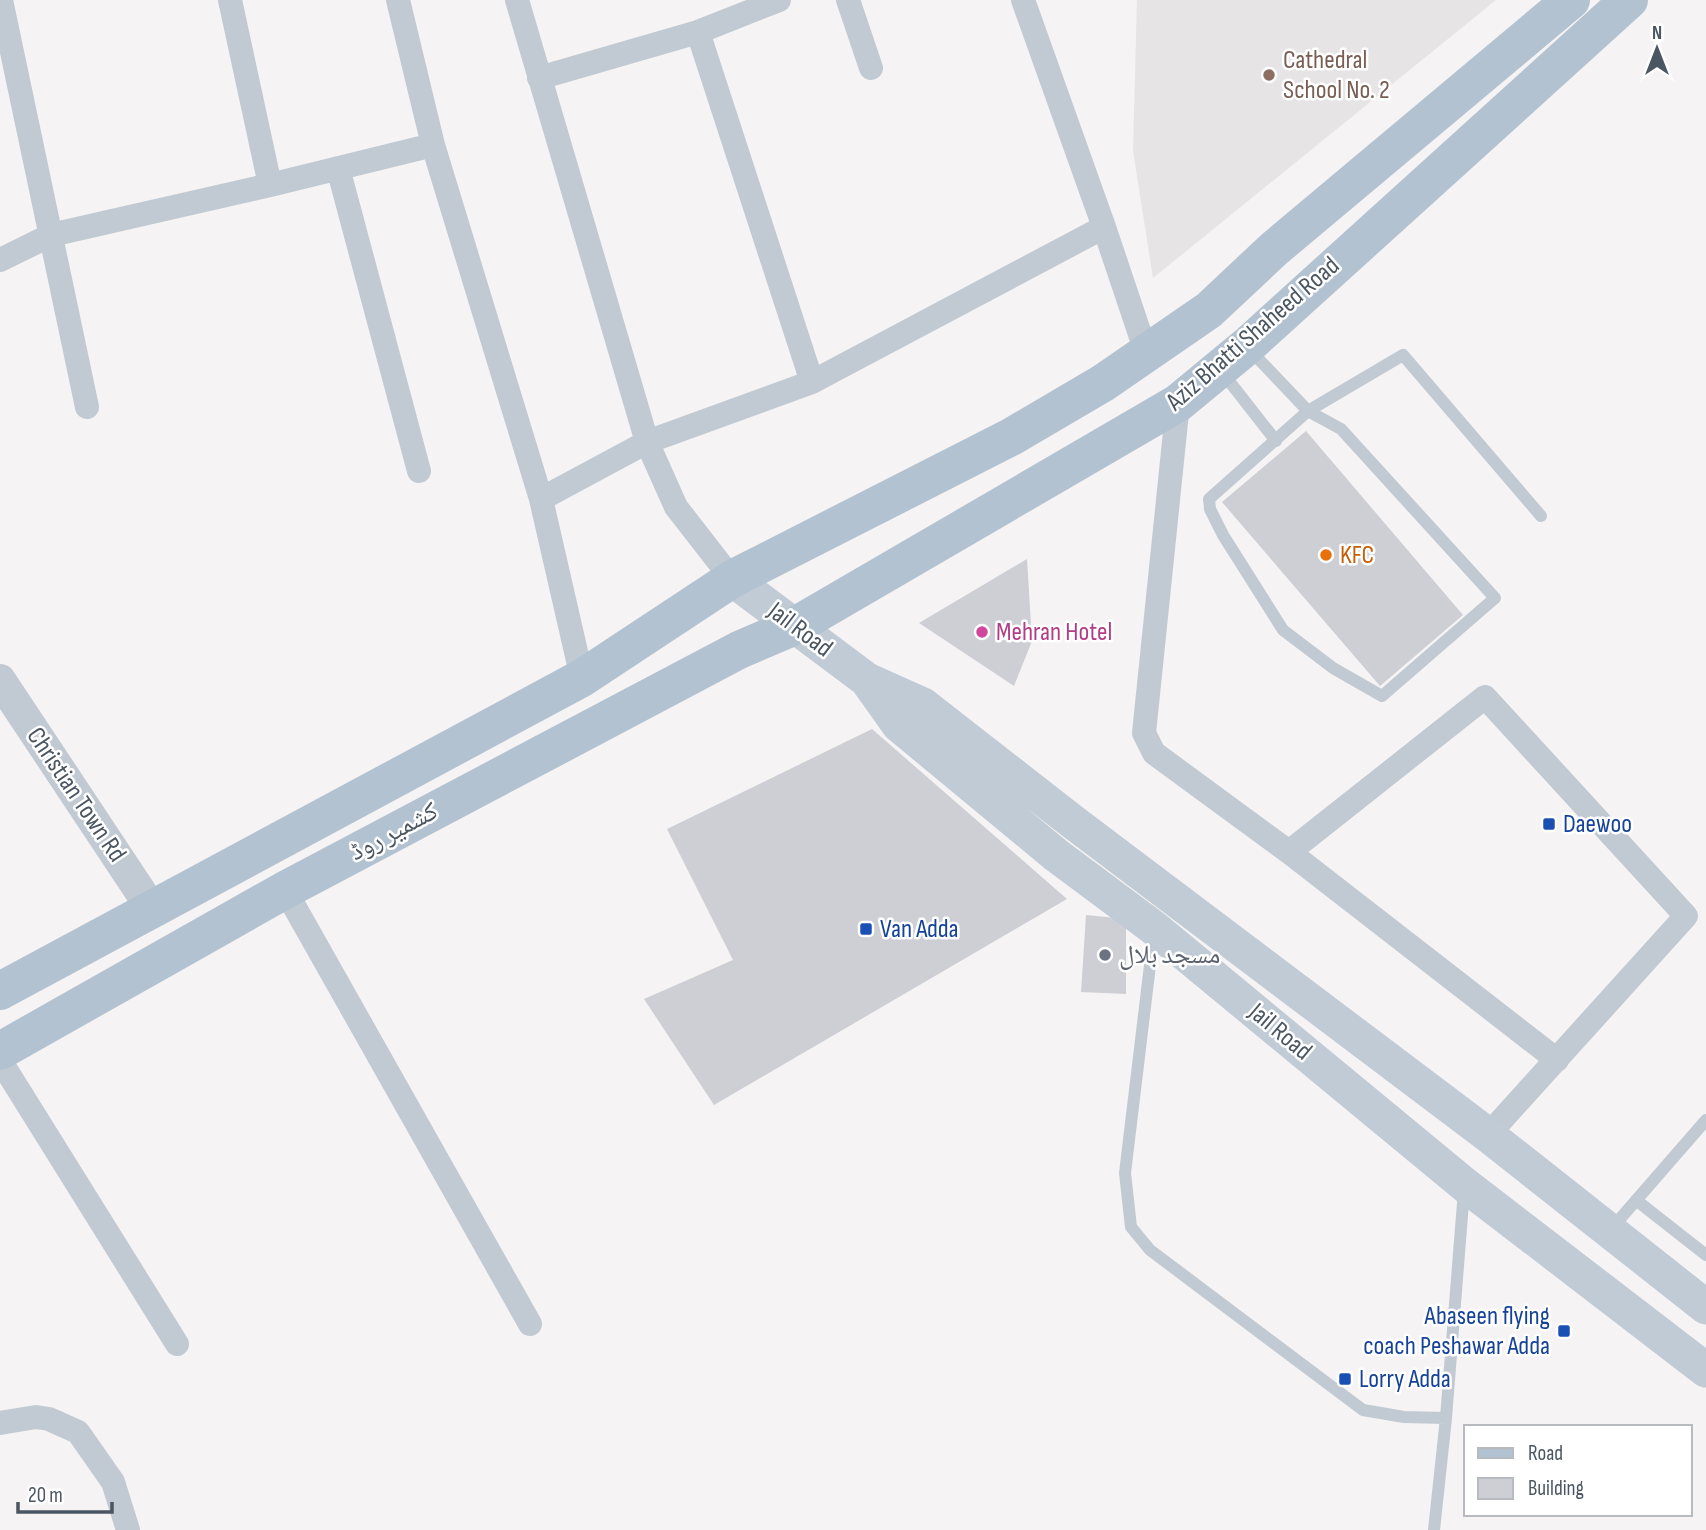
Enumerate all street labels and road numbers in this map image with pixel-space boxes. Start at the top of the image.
street label: Aziz Bhatti Shaheed Road [1159,250,1346,418]
street label: Jail Road [761,595,838,664]
street label: Christian Town Rd [20,722,132,868]
street label: کشمیر روڈ [344,796,444,868]
street label: Jail Road [1242,996,1318,1067]

